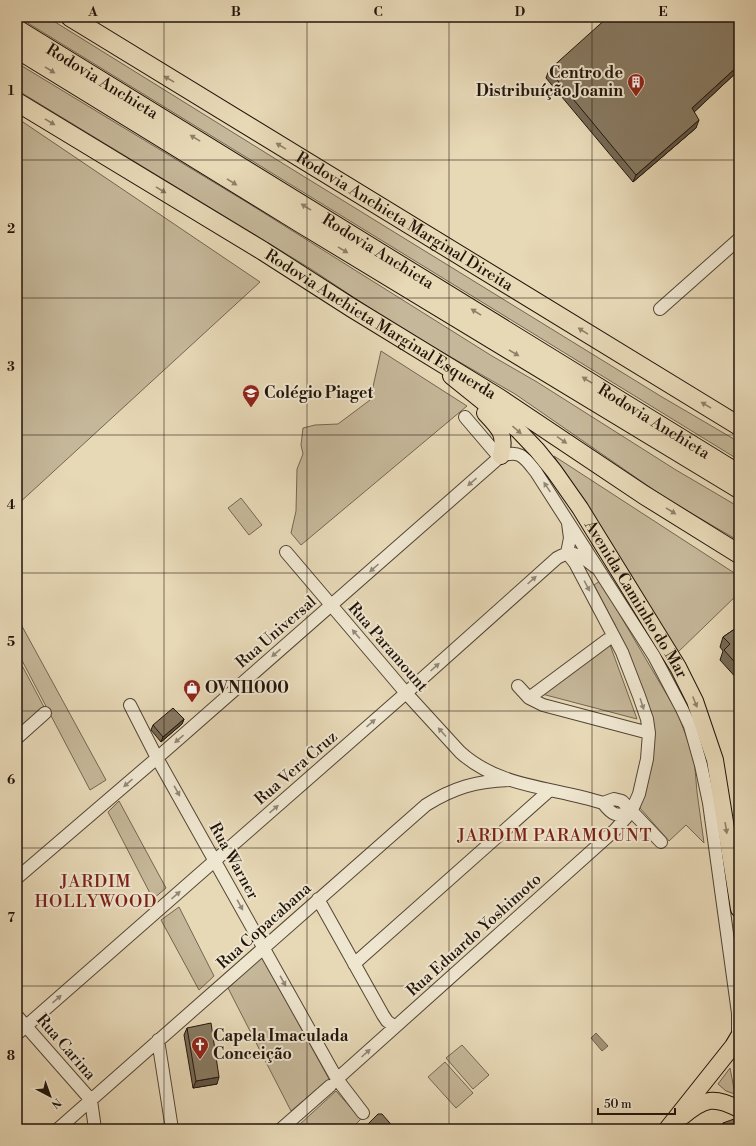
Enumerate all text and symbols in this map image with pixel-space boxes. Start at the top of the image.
text: A [87,4,98,20]
text: B [231,4,241,20]
text: C [373,4,383,20]
text: D [515,4,525,20]
text: E [658,4,668,20]
street label: Rodovia Anchieta [42,39,163,124]
place label: Centro de Distribuíção Joanin [476,63,623,101]
one-way arrow [44,66,56,73]
building icon: Centro de Distribuíção Joanin [626,72,646,97]
one-way arrow [164,75,175,82]
text: 1 [8,83,15,99]
one-way arrow [44,119,56,126]
one-way arrow [189,135,201,142]
one-way arrow [276,142,286,150]
street label: Rodovia Anchieta Marginal Direita [292,149,516,295]
one-way arrow [226,178,238,185]
one-way arrow [155,186,167,193]
one-way arrow [300,203,312,210]
street label: Rodovia Anchieta [319,209,437,293]
text: 2 [7,221,15,237]
street label: Rodovia Anchieta Marginal Esquerda [261,245,500,404]
one-way arrow [337,246,349,253]
one-way arrow [470,308,482,315]
one-way arrow [577,327,589,334]
one-way arrow [508,350,520,357]
text: 3 [7,359,15,375]
one-way arrow [582,376,592,384]
street label: Rodovia Anchieta [594,379,714,464]
school or university icon: Colégio Piaget [241,383,261,408]
place label: Colégio Piaget [264,383,373,403]
one-way arrow [700,402,712,409]
one-way arrow [512,425,522,435]
one-way arrow [557,436,567,444]
one-way arrow [467,478,477,487]
one-way arrow [543,482,551,493]
text: 4 [7,497,16,513]
one-way arrow [665,508,676,515]
street label: Avenida Caminho do Mar [579,516,692,682]
one-way arrow [369,563,379,572]
one-way arrow [527,576,538,585]
one-way arrow [584,580,591,592]
street label: Rua Universal [232,591,321,672]
street label: Rua Paramount [344,598,433,696]
one-way arrow [351,629,360,640]
text: 5 [7,634,15,650]
one-way arrow [271,649,282,658]
one-way arrow [431,663,440,672]
shop icon: OVNI1000 [182,678,202,703]
place label: OVNI1000 [205,678,289,698]
one-way arrow [693,696,699,708]
one-way arrow [639,698,645,710]
one-way arrow [366,719,377,728]
street label: Rua Vera Cruz [251,727,341,809]
one-way arrow [437,727,446,737]
one-way arrow [174,734,183,743]
text: 6 [7,772,15,788]
one-way arrow [123,778,133,787]
one-way arrow [173,786,180,797]
one-way arrow [269,805,278,814]
street label: Rua Warner [205,819,263,903]
one-way arrow [723,822,729,834]
district label: JARDIM PARAMOUNT [456,825,653,847]
street label: Rua Eduardo Yoshimoto [402,869,546,1001]
district label: JARDIM HOLLYWOOD [34,871,158,913]
street label: Rua Copacabana [213,878,316,974]
one-way arrow [170,890,181,899]
one-way arrow [237,899,244,911]
text: 7 [7,910,15,926]
one-way arrow [279,975,286,987]
one-way arrow [52,994,62,1003]
street label: Rua Carina [32,1010,101,1085]
place label: Capela Imaculada Conceição [213,1026,349,1064]
church icon: Capela Imaculada Conceição [190,1035,210,1060]
text: 8 [7,1048,15,1064]
one-way arrow [360,1049,371,1058]
north arrow [30,1076,70,1116]
scale bar [598,1090,675,1116]
text: N [48,1095,64,1111]
text: 50 m [604,1097,632,1112]

